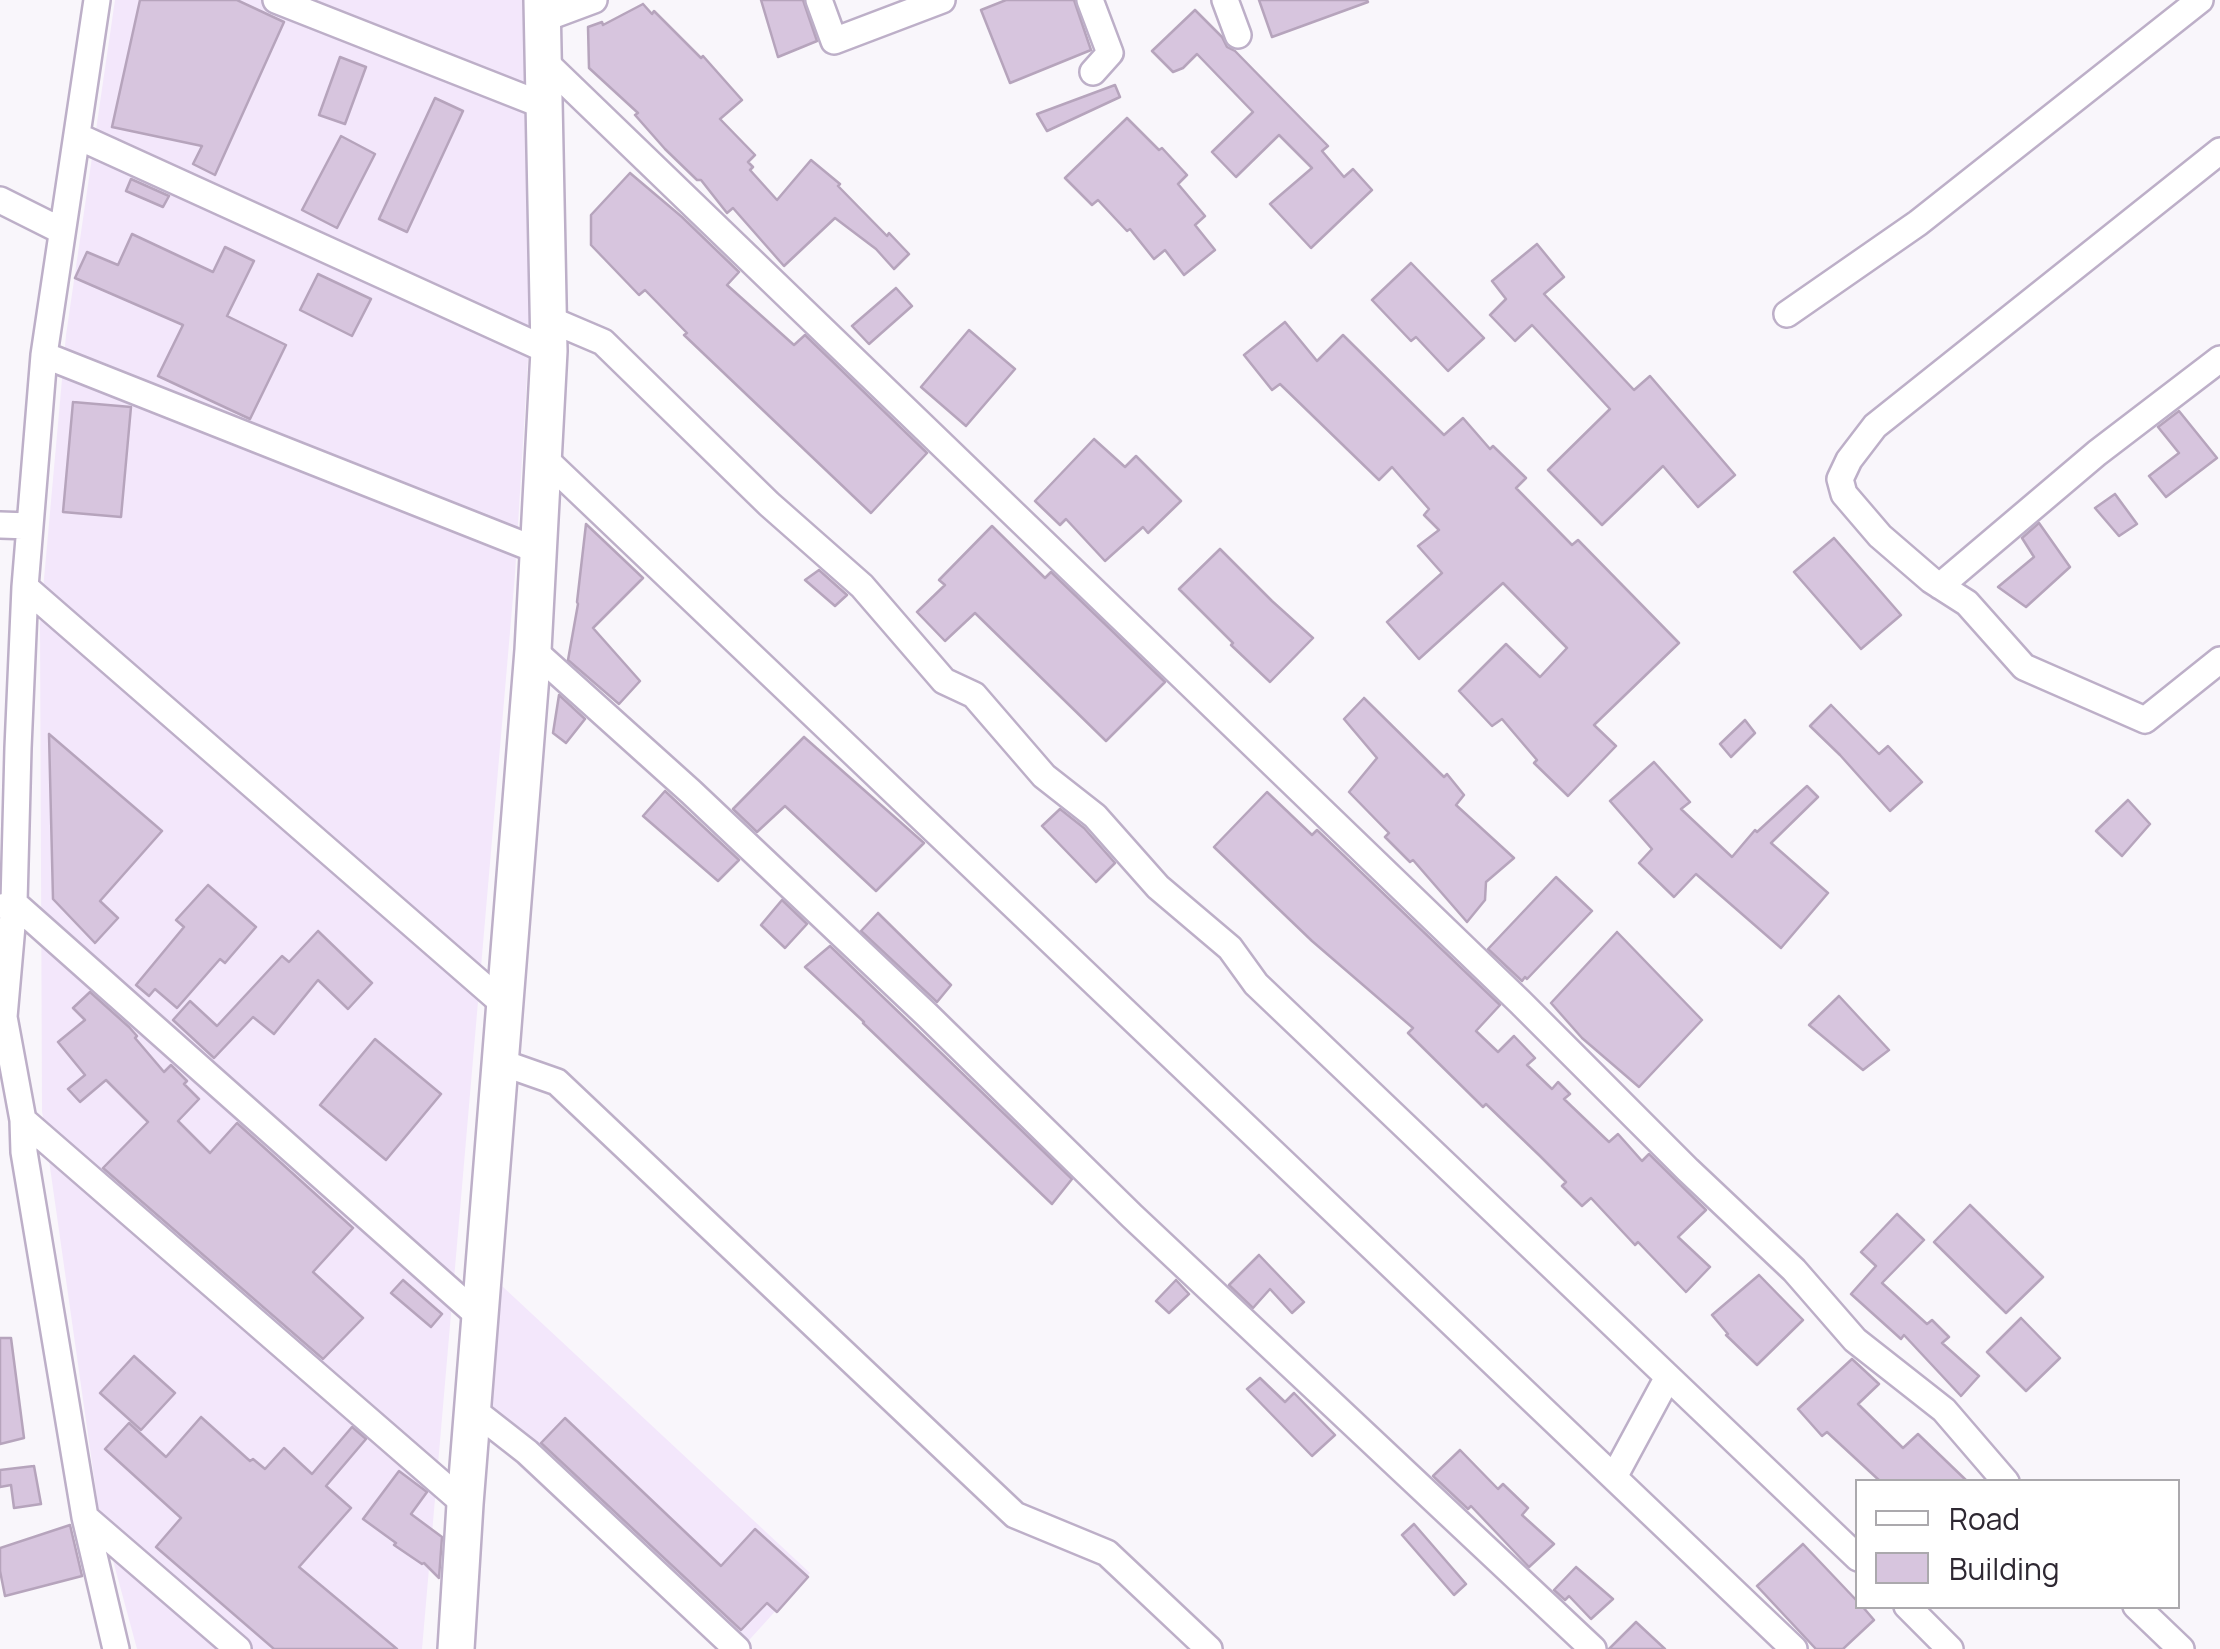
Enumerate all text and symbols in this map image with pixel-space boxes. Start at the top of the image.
legend [1855,1479,2180,1609]
text: Road [1949,1498,2020,1539]
text: Building [1949,1548,2060,1589]

